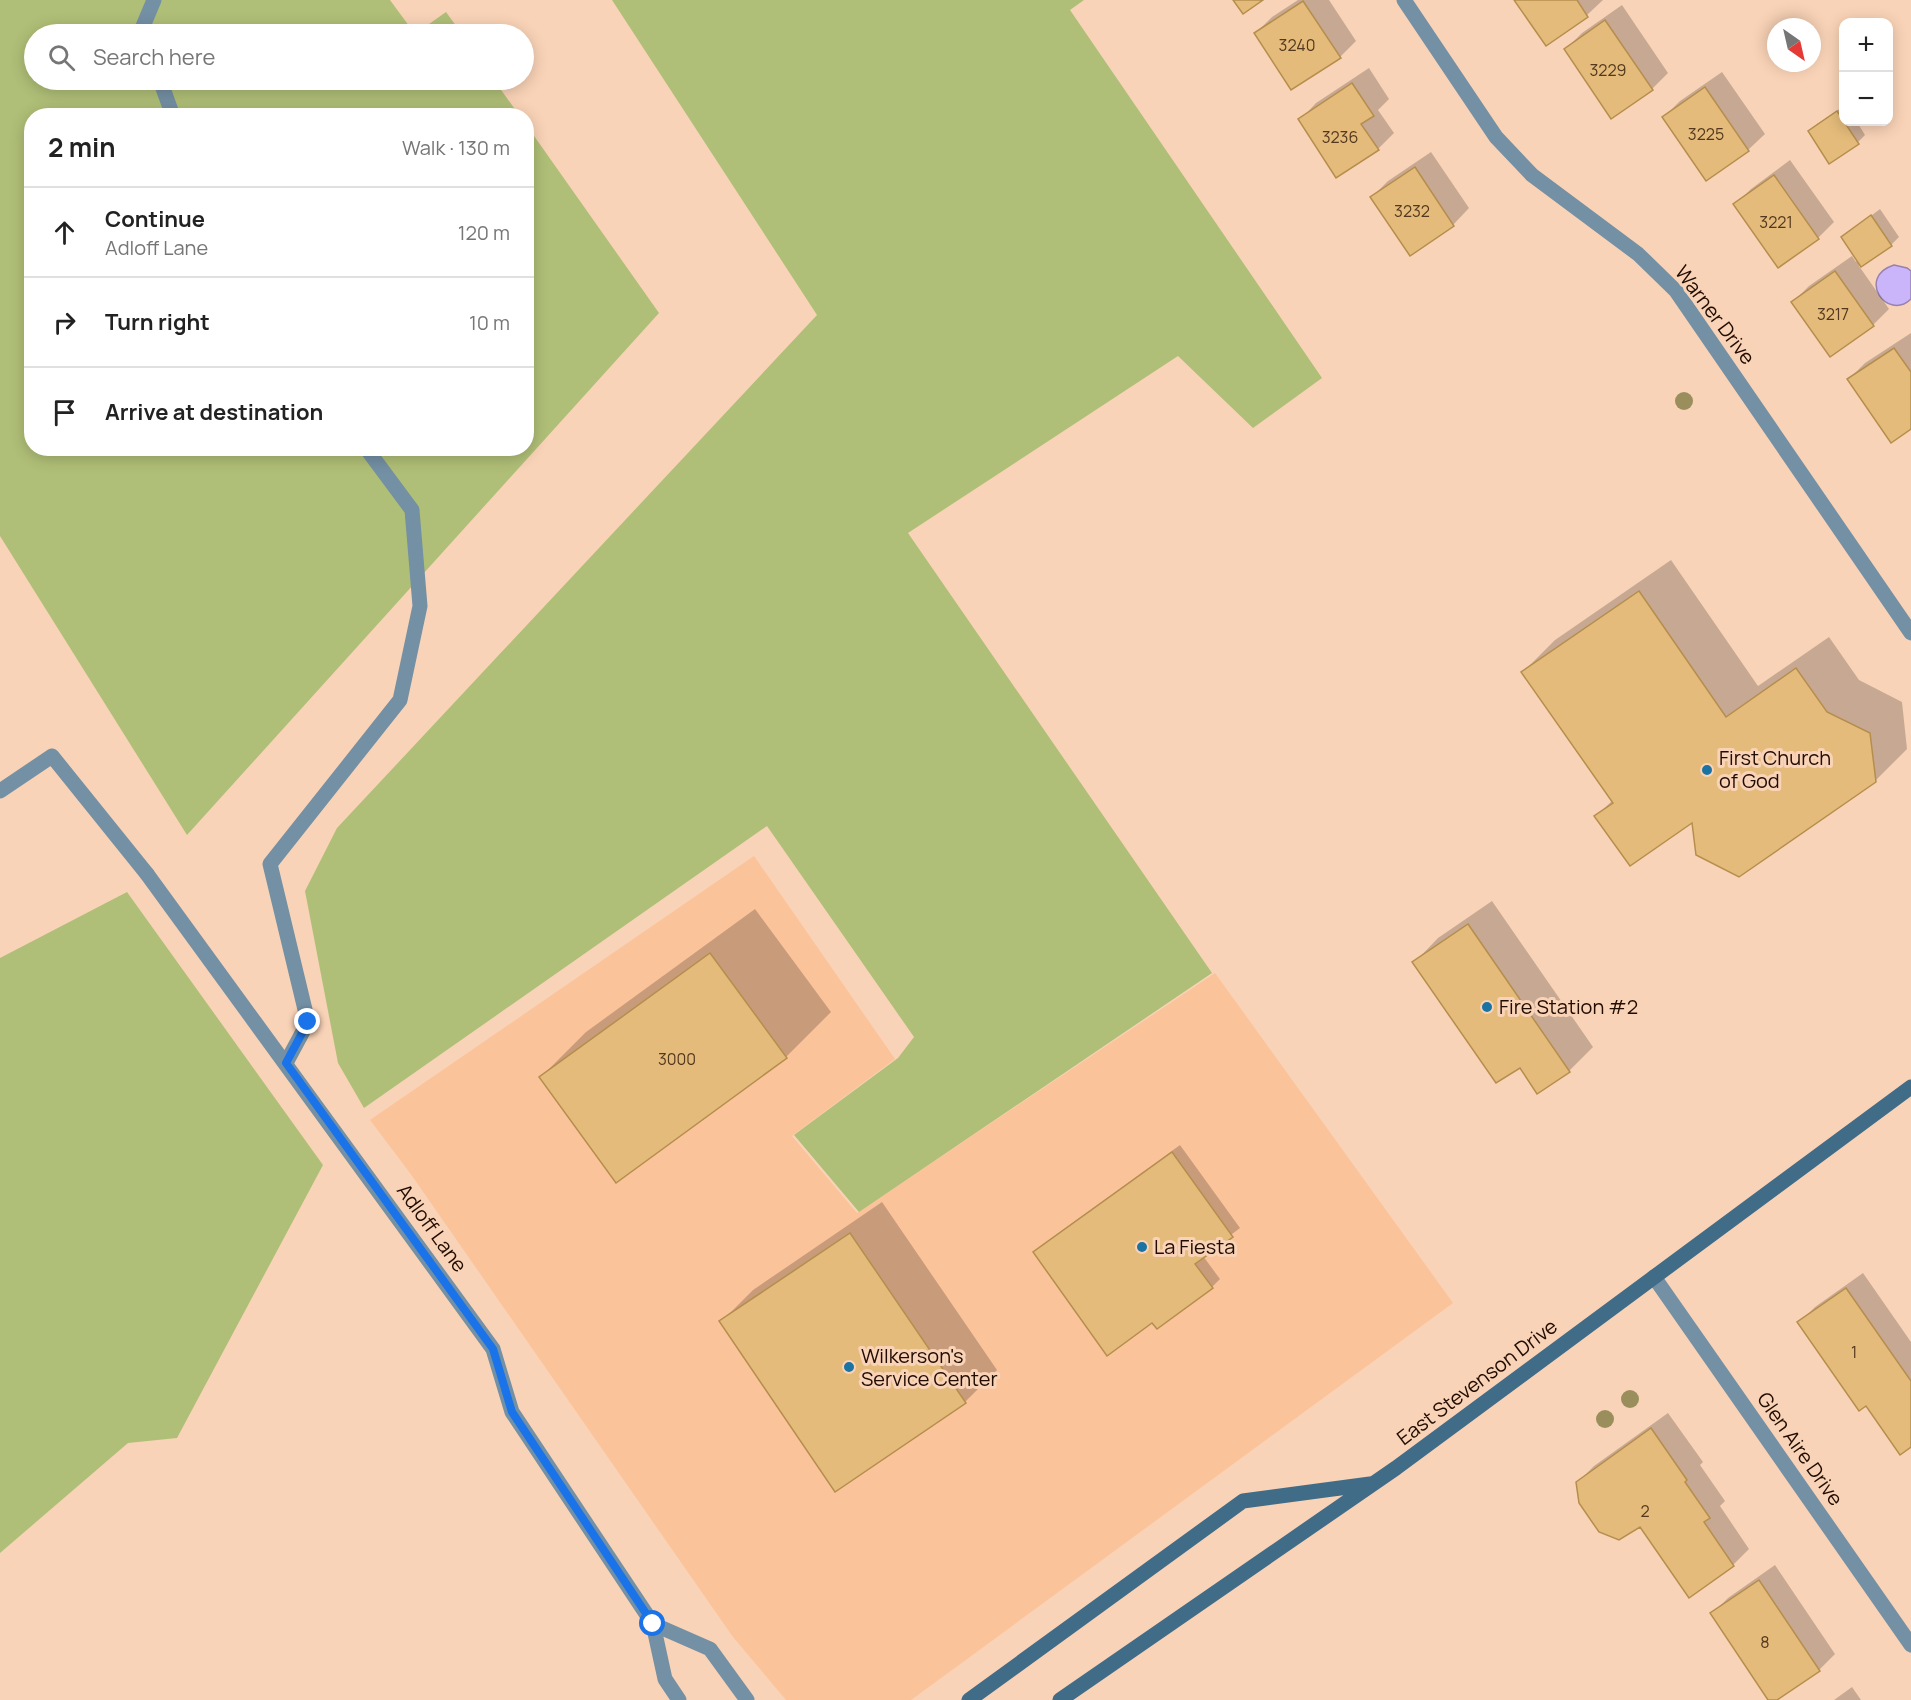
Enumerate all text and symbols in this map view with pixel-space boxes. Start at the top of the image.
north arrow [1767,18,1821,72]
map controls [1839,18,1893,126]
button: + [1839,18,1893,72]
search box [24,24,534,90]
house number: 3240 [1279,34,1315,56]
icon: search [45,41,78,74]
text: Search here [93,42,215,72]
house number: 3229 [1589,59,1627,81]
button: − [1839,72,1893,126]
house number: 3225 [1688,123,1724,145]
house number: 3236 [1322,126,1358,148]
text: 2 min [48,129,116,165]
text: Walk · 130 m [402,134,510,161]
house number: 3232 [1394,200,1430,222]
text: Continue [105,204,205,234]
house number: 3221 [1759,211,1793,233]
icon: ahead [48,216,81,249]
text: 120 m [458,219,510,246]
text: Adloff Lane [105,234,208,261]
street label: Warner Drive [1669,260,1762,370]
house number: 3217 [1817,303,1849,325]
icon: right [48,306,81,339]
text: Turn right [105,307,210,337]
text: 10 m [469,309,510,336]
icon: arrive [48,396,81,429]
text: Arrive at destination [105,397,323,427]
place label: First Church of God [1719,744,1831,794]
marker: First Church of God [1700,763,1714,777]
place label: Fire Station #2 [1499,993,1638,1020]
marker: Fire Station #2 [1480,1000,1494,1014]
route end [294,1008,320,1034]
house number: 3000 [658,1048,696,1070]
street label: Adloff Lane [391,1178,474,1277]
place label: La Fiesta [1154,1233,1235,1260]
marker: La Fiesta [1135,1240,1149,1254]
street label: East Stevenson Drive [1391,1312,1562,1451]
house number: 1 [1851,1341,1857,1363]
place label: Wilkerson's Service Center [861,1342,998,1392]
marker: Wilkerson's Service Center [842,1360,856,1374]
street label: Glen Aire Drive [1751,1387,1850,1511]
house number: 2 [1640,1500,1650,1522]
route start [639,1610,665,1636]
house number: 8 [1760,1631,1770,1653]

